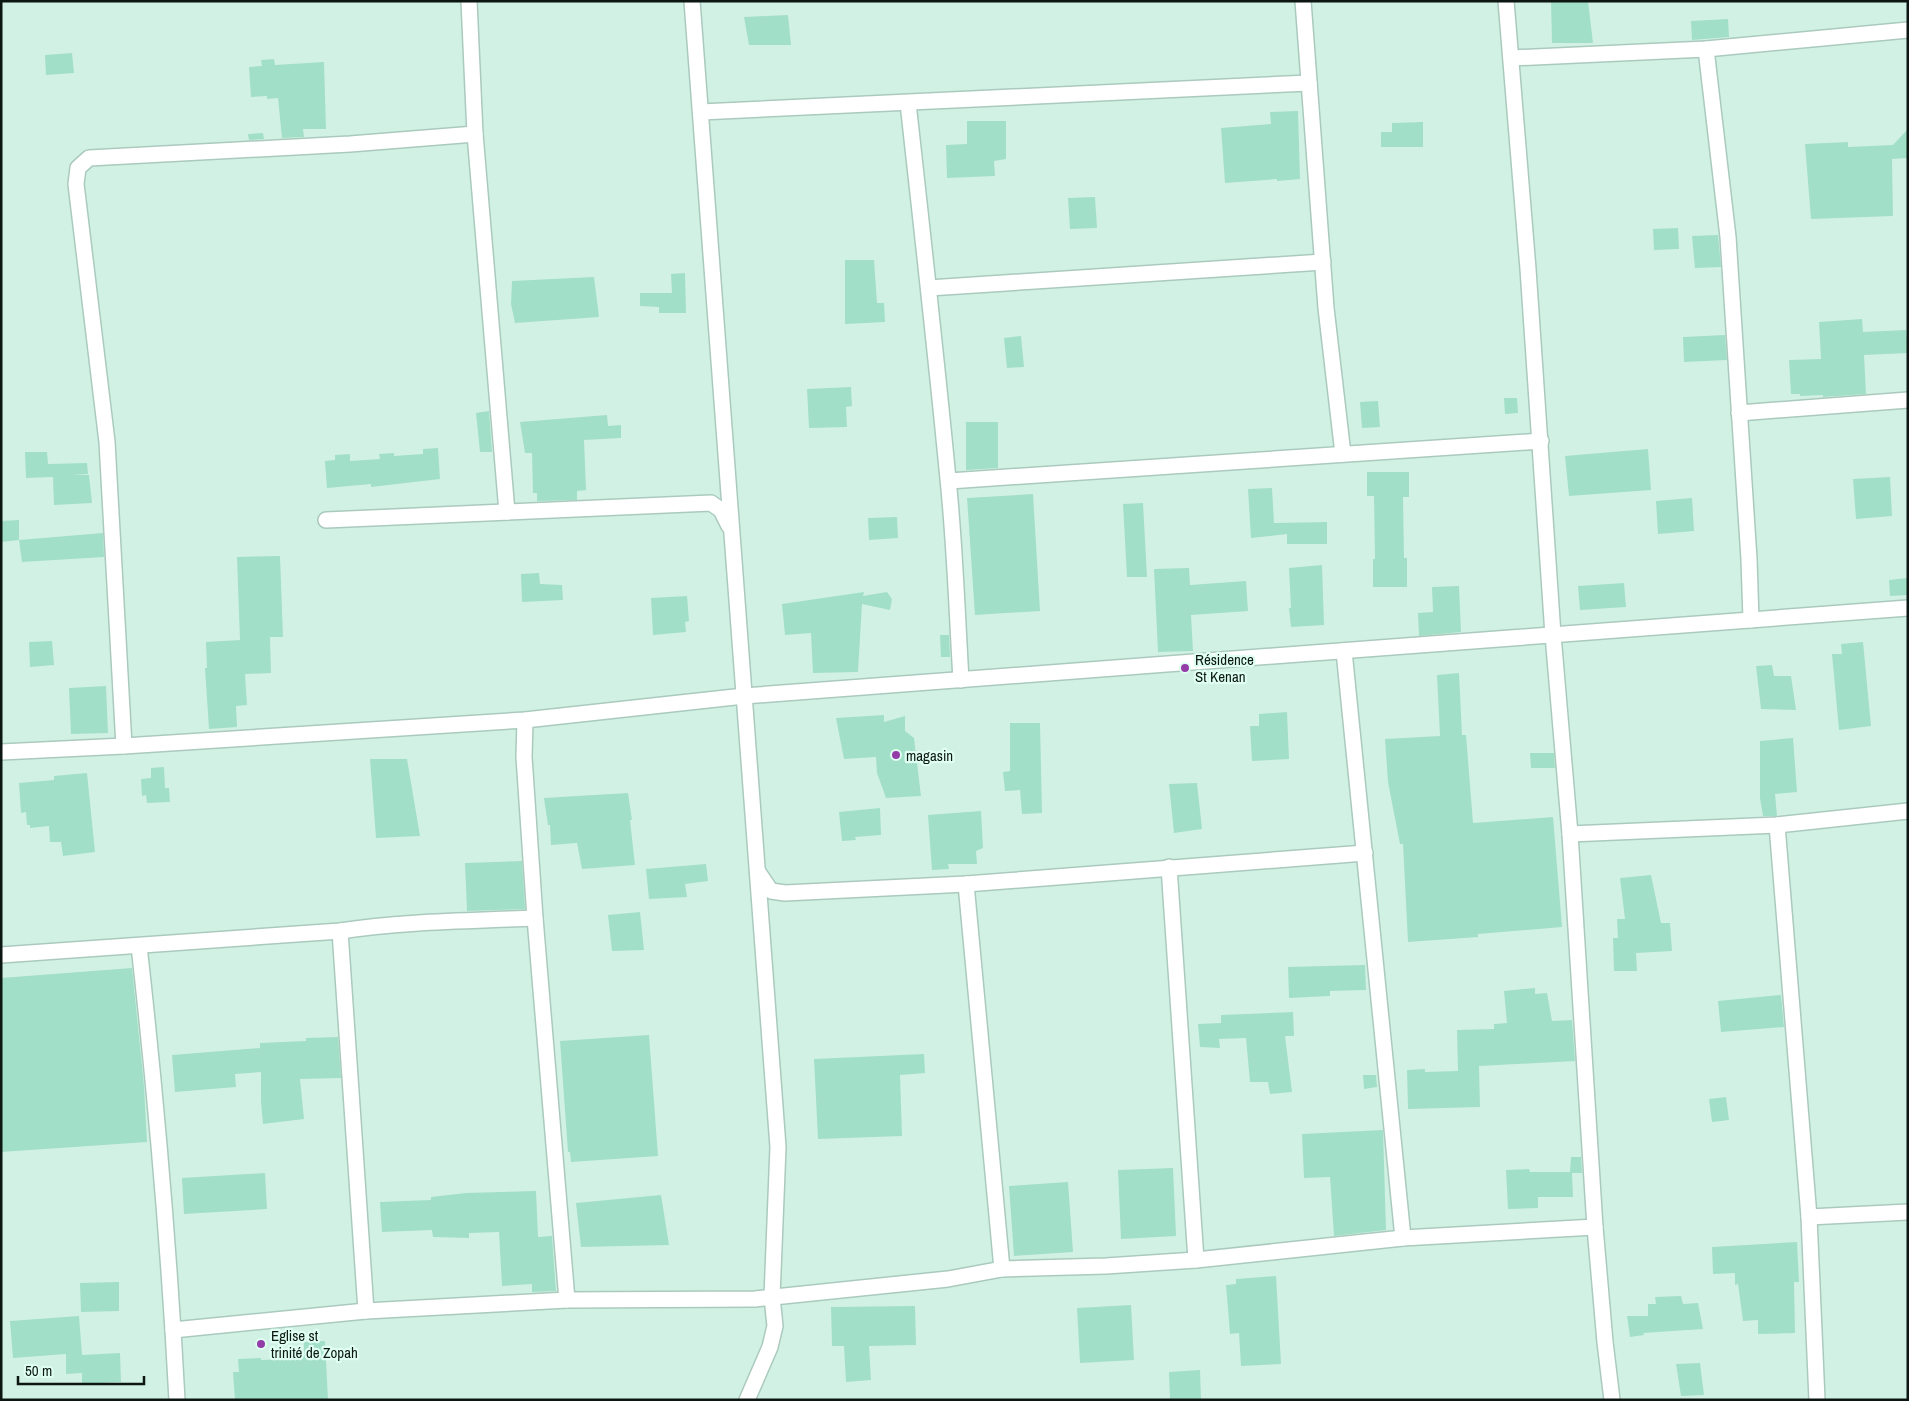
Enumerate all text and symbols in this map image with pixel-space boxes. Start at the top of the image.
place label: Résidence St Kenan [1195,649,1254,687]
marker: Résidence St Kenan [1179,662,1191,674]
place label: magasin [906,745,953,766]
marker: magasin [890,749,902,761]
place label: Eglise st trinité de Zopah [271,1325,358,1363]
marker: Eglise st trinité de Zopah [255,1338,267,1350]
scale bar [18,1354,144,1386]
text: 50 m [25,1360,52,1381]

